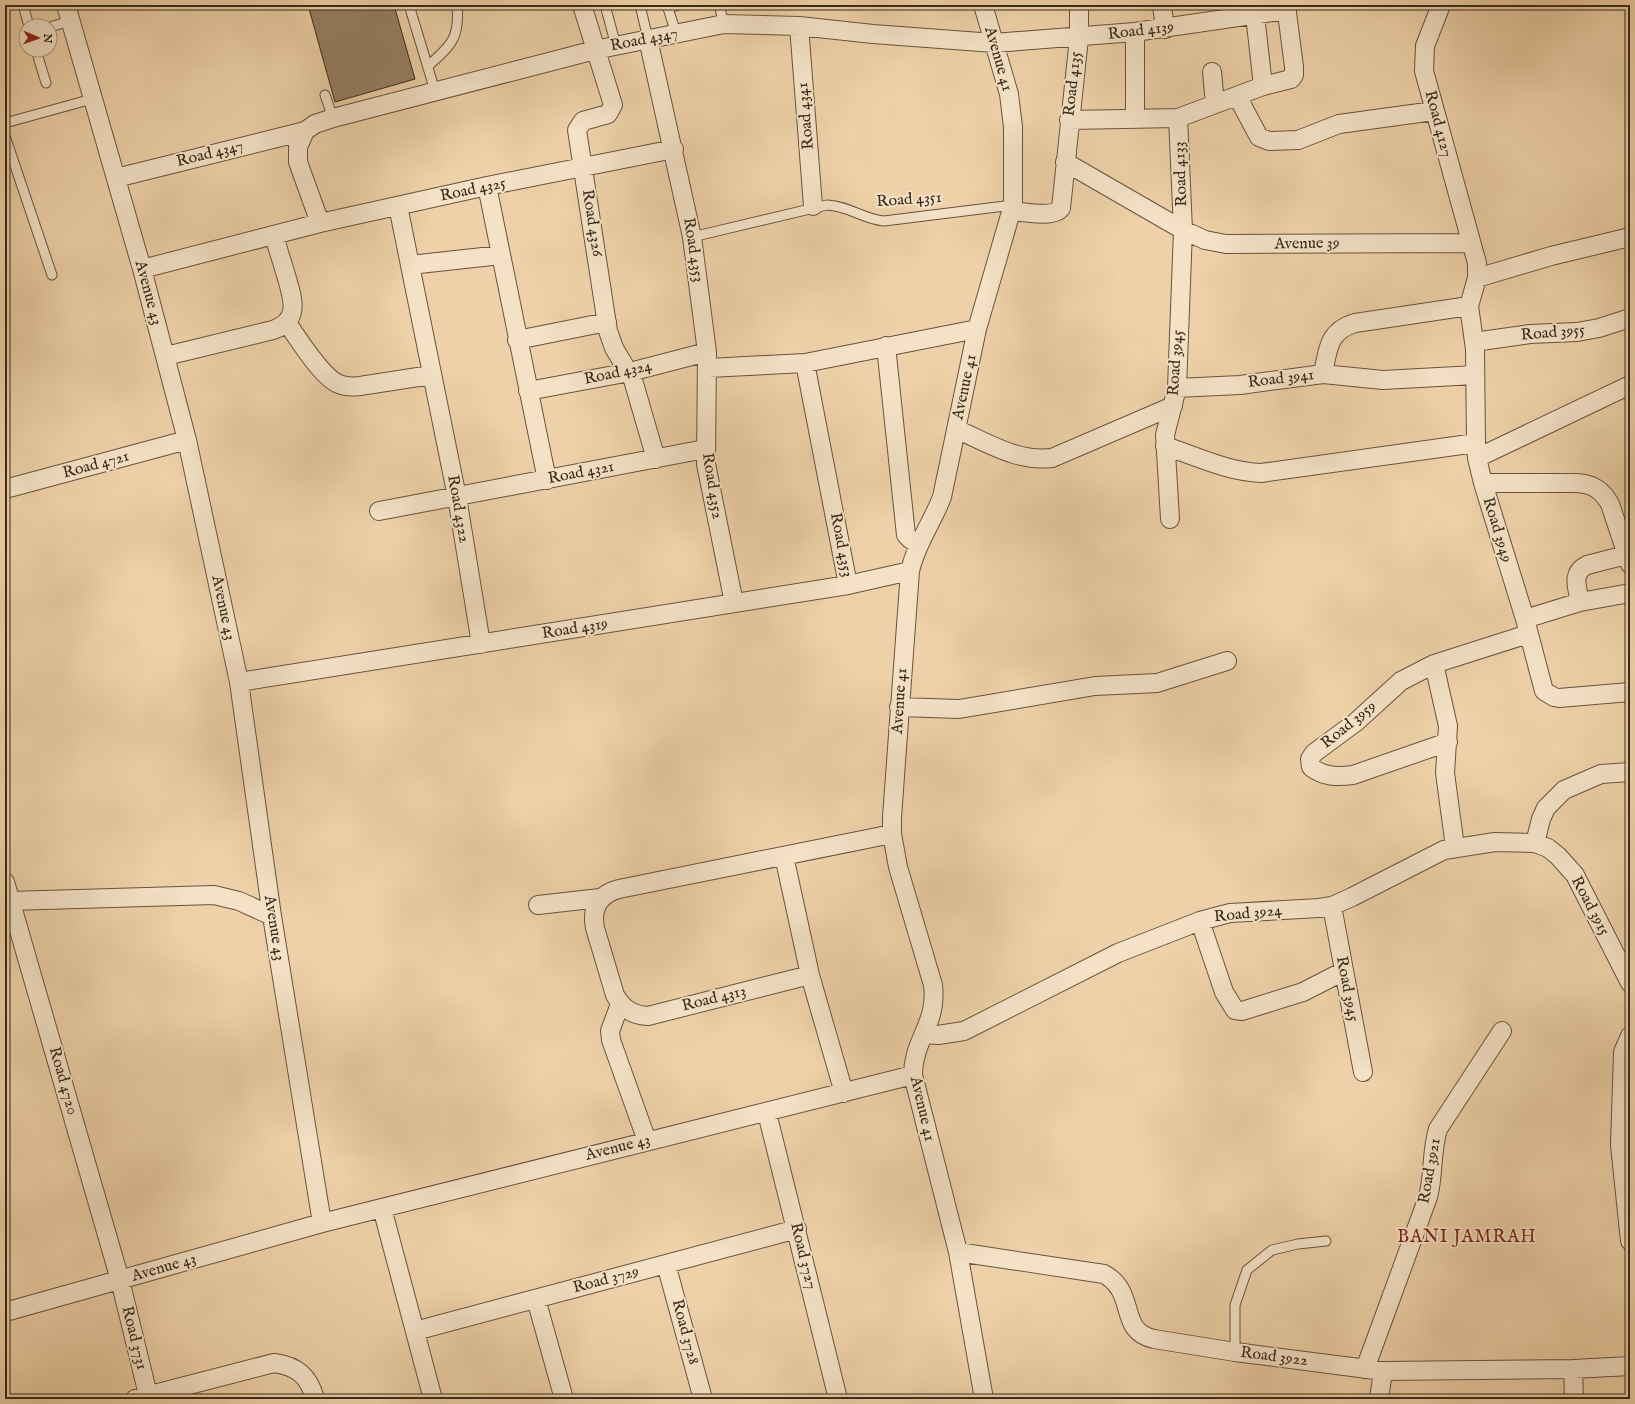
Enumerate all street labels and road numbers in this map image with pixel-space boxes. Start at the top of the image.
street label: Road 4139 [1107,17,1175,45]
street label: Avenue 41 [979,23,1017,94]
street label: Road 4347 [609,24,679,56]
street label: Road 4135 [1060,50,1086,117]
street label: Road 4341 [793,82,819,150]
street label: Road 4127 [1420,88,1456,160]
street label: Road 4347 [174,136,246,172]
street label: Road 4133 [1170,141,1192,207]
street label: Road 4325 [438,173,508,207]
street label: Road 4326 [577,188,607,258]
street label: Road 4351 [876,188,942,212]
street label: Road 4353 [678,216,708,284]
street label: Avenue 39 [1273,233,1340,255]
street label: Avenue 43 [130,257,166,328]
street label: Road 3955 [1520,320,1586,346]
street label: Road 3945 [1164,329,1188,397]
street label: Avenue 41 [948,353,982,422]
street label: Road 4324 [582,356,654,390]
street label: Road 3941 [1247,365,1315,393]
street label: Road 4721 [61,447,131,483]
street label: Road 4352 [697,451,727,521]
street label: Road 4321 [546,457,616,489]
street label: Road 4322 [442,474,474,544]
street label: Road 3949 [1478,495,1516,565]
street label: Road 4353 [825,511,857,579]
street label: Avenue 43 [206,573,240,642]
street label: Road 4319 [541,614,609,644]
street label: Avenue 41 [888,667,912,736]
street label: Road 3959 [1317,697,1381,753]
street label: Road 3915 [1566,873,1614,939]
street label: Avenue 43 [259,893,289,962]
street label: Road 3924 [1213,900,1283,927]
street label: Road 3945 [1331,955,1363,1024]
street label: Road 4313 [680,981,748,1017]
street label: Road 4720 [44,1045,82,1117]
street label: Avenue 41 [905,1074,939,1144]
street label: Avenue 43 [582,1130,653,1166]
street label: Road 3921 [1414,1137,1446,1205]
street label: Road 3727 [785,1221,821,1291]
street label: Avenue 43 [128,1249,199,1287]
street label: Road 3729 [571,1262,641,1298]
street label: Road 3728 [667,1297,703,1367]
street label: Road 3731 [116,1304,152,1372]
street label: Road 3922 [1239,1343,1309,1371]

